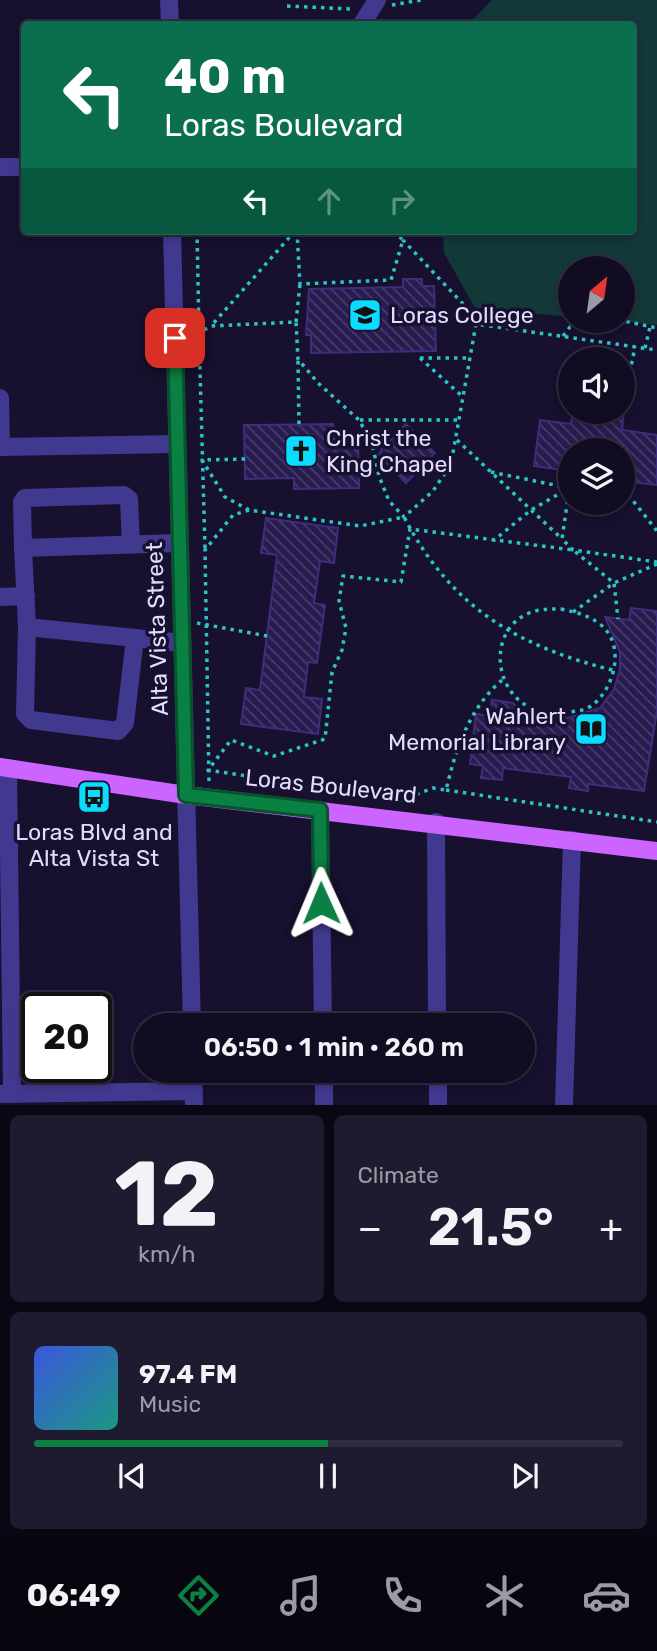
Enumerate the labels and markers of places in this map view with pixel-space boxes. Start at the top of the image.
school or university icon: Loras College [346,296,384,334]
place label: Loras College [390,301,534,329]
pin [145,308,205,368]
place label: Christ the King Chapel [326,424,453,478]
church icon: Christ the King Chapel [282,432,320,470]
place label: Wahlert Memorial Library [388,702,566,756]
library icon: Wahlert Memorial Library [572,710,610,748]
bus stop icon: Loras Blvd and Alta Vista St [75,778,113,816]
place label: Loras Blvd and Alta Vista St [15,818,173,872]

